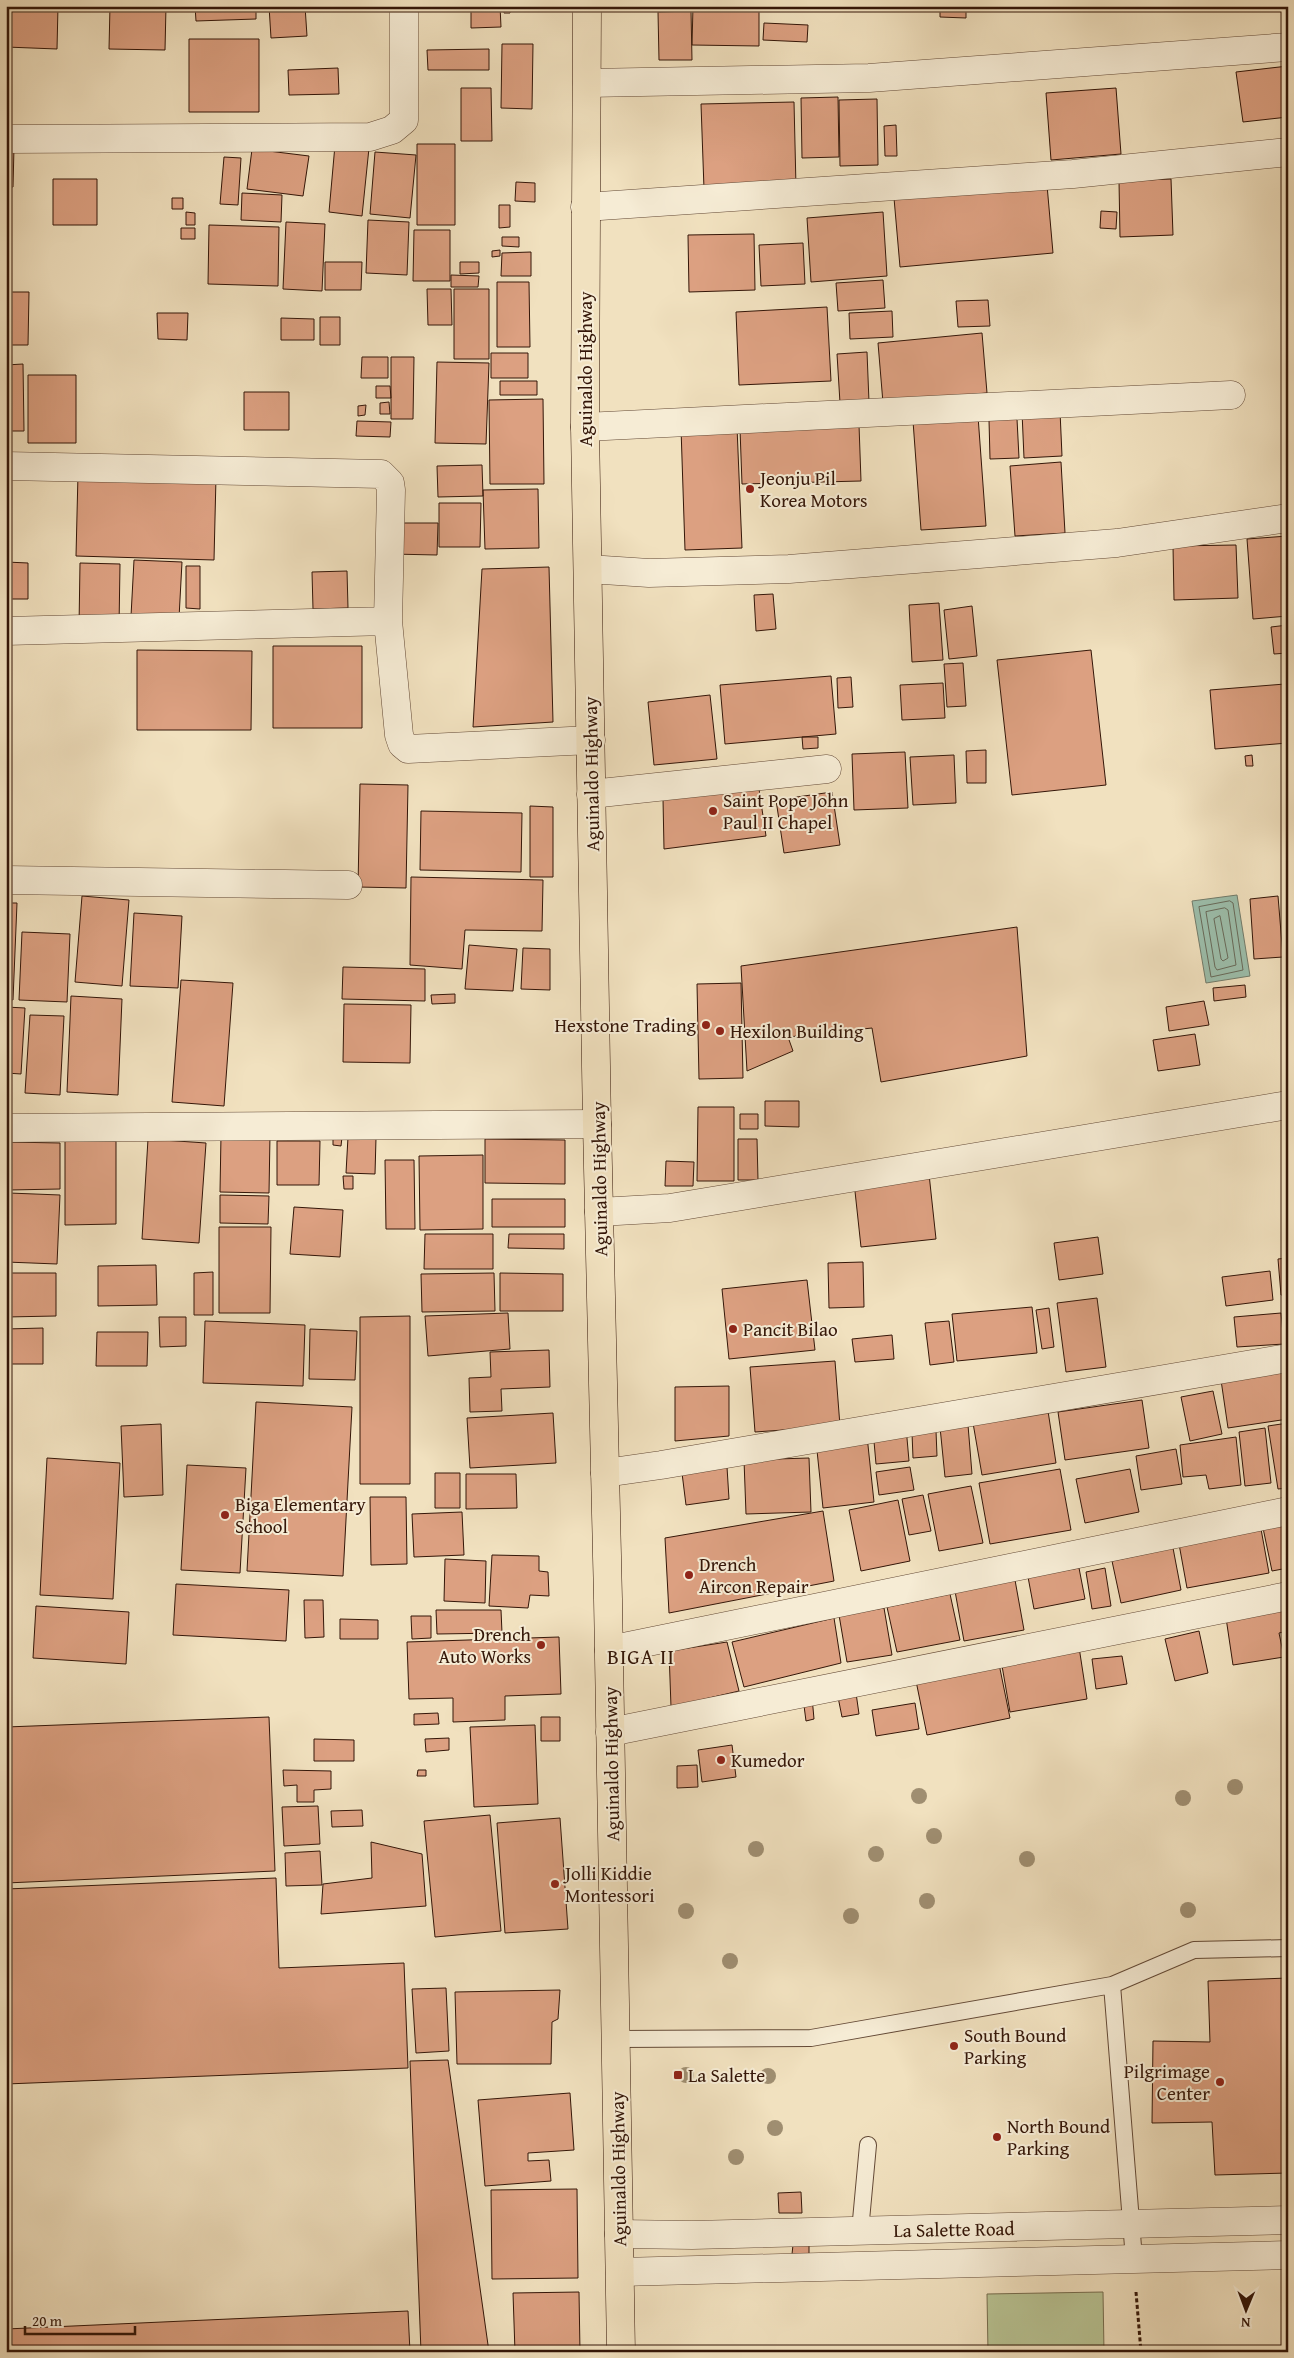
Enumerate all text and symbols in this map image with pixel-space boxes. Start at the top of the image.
street label: Aguinaldo Highway [571,291,599,447]
place label: Jeonju Pil Korea Motors [758,464,868,514]
marker: Jeonju Pil Korea Motors [744,483,756,495]
street label: Aguinaldo Highway [576,696,606,852]
place label: Saint Pope John Paul II Chapel [723,786,849,836]
marker: Saint Pope John Paul II Chapel [707,805,719,817]
place label: Hexstone Trading [555,1011,697,1039]
place label: Hexilon Building [730,1017,864,1045]
marker: Hexstone Trading [700,1019,712,1031]
marker: Hexilon Building [714,1025,726,1037]
street label: Aguinaldo Highway [584,1101,614,1257]
place label: Pancit Bilao [743,1315,838,1343]
marker: Pancit Bilao [727,1323,739,1335]
place label: Biga Elementary School [235,1490,366,1540]
marker: Biga Elementary School [219,1509,231,1521]
place label: Drench Aircon Repair [699,1550,809,1600]
marker: Drench Aircon Repair [683,1569,695,1581]
place label: Drench Auto Works [438,1620,531,1670]
marker: Drench Auto Works [535,1639,547,1651]
district label: BIGA II [607,1641,675,1672]
street label: Aguinaldo Highway [596,1686,626,1842]
place label: Kumedor [731,1746,805,1774]
marker: Kumedor [715,1754,727,1766]
place label: Jolli Kiddie Montessori [563,1859,655,1909]
marker: Jolli Kiddie Montessori [549,1878,561,1890]
place label: South Bound Parking [964,2021,1067,2071]
marker: South Bound Parking [948,2040,960,2052]
place label: Pilgrimage Center [1124,2057,1210,2107]
place label: La Salette [688,2061,765,2089]
marker: La Salette [672,2069,684,2081]
marker: Pilgrimage Center [1214,2076,1226,2088]
street label: Aguinaldo Highway [603,2091,633,2247]
place label: North Bound Parking [1007,2112,1111,2162]
marker: North Bound Parking [991,2131,1003,2143]
street label: La Salette Road [893,2214,1016,2244]
north arrow [1222,2286,1272,2336]
scale bar [25,2303,135,2335]
text: 20 m [32,2310,63,2331]
text: N [1240,2313,1251,2333]

